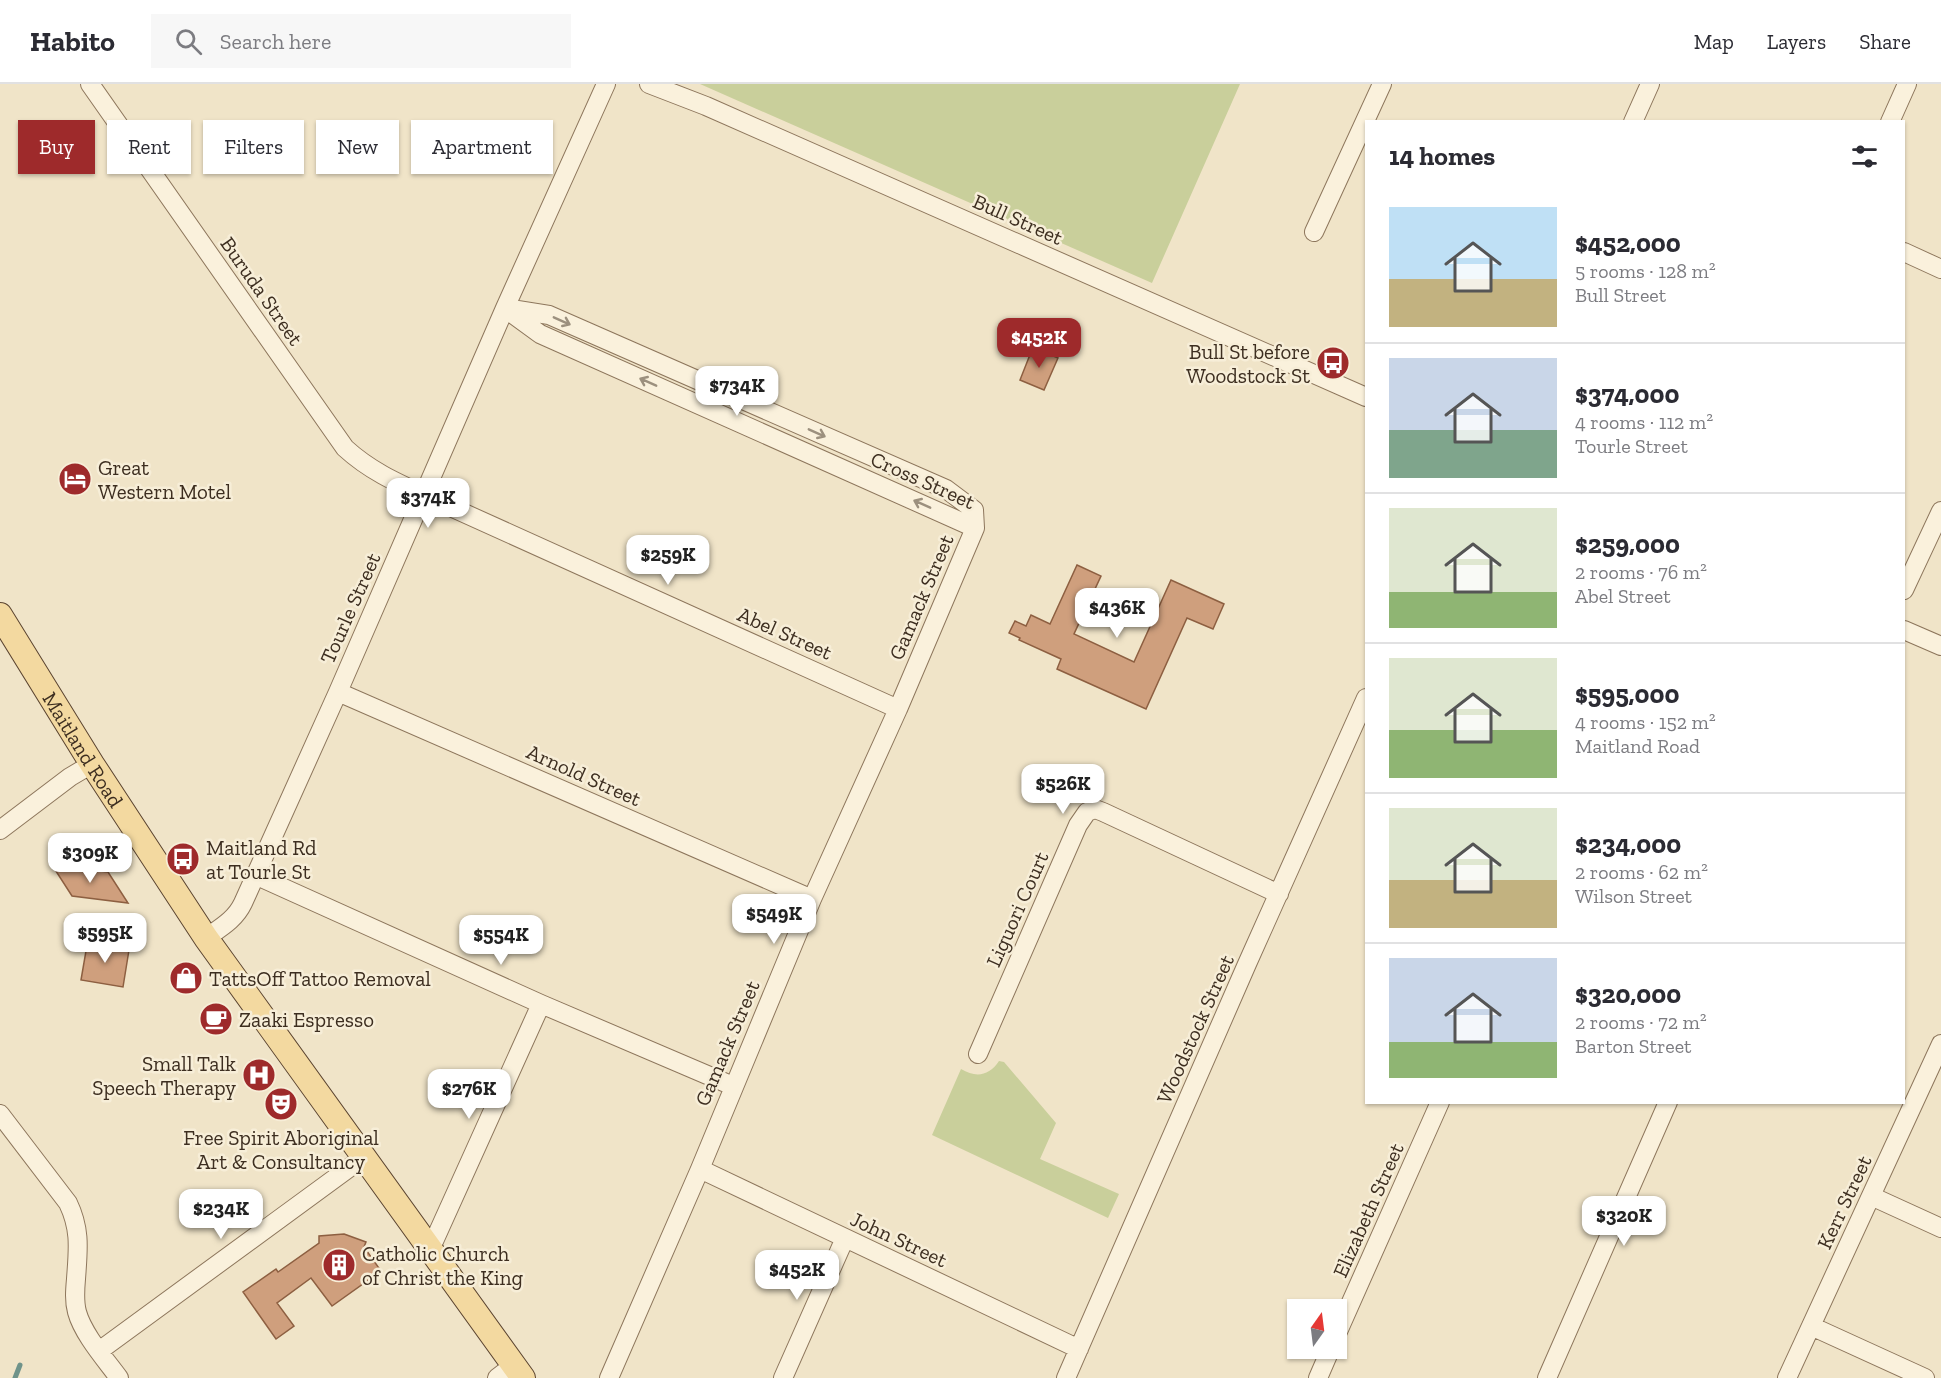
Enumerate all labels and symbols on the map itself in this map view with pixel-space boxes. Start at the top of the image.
street label: Bull Street [969,188,1067,250]
street label: Buruda Street [215,232,309,350]
one-way arrow [552,316,570,327]
pin: $452K [997,318,1081,369]
place label: Bull St before Woodstock St [1186,339,1310,388]
bus stop icon: Bull St before Woodstock St [1315,345,1351,381]
pin: $734K [695,366,779,417]
one-way arrow [639,376,657,387]
one-way arrow [808,428,826,439]
street label: Cross Street [867,446,979,514]
place label: Great Western Motel [98,455,231,504]
hotel icon: Great Western Motel [57,461,93,497]
pin: $374K [386,478,470,529]
one-way arrow [913,498,931,509]
street label: Gamack Street [883,530,959,663]
pin: $259K [626,535,710,586]
street label: Tourle Street [314,549,386,667]
pin: $436K [1075,588,1159,639]
street label: Abel Street [734,601,836,665]
street label: Maitland Road [38,687,129,812]
street label: Arnold Street [523,739,645,811]
pin: $526K [1021,764,1105,815]
pin: $309K [48,833,132,884]
place label: Maitland Rd at Tourle St [206,835,317,884]
bus stop icon: Maitland Rd at Tourle St [165,841,201,877]
street label: Liguori Court [980,847,1054,971]
pin: $549K [732,894,816,945]
pin: $595K [63,913,147,964]
pin: $554K [459,915,543,966]
street label: Woodstock Street [1151,951,1239,1107]
shop icon: TattsOff Tattoo Removal [168,960,204,996]
place label: TattsOff Tattoo Removal [209,966,431,991]
street label: Gamack Street [689,976,765,1109]
cafe icon: Zaaki Espresso [198,1001,234,1037]
place label: Zaaki Espresso [239,1007,374,1032]
place label: Small Talk Speech Therapy [92,1051,236,1100]
hospital icon: Small Talk Speech Therapy [241,1057,277,1093]
pin: $276K [427,1069,511,1120]
theatre icon: Free Spirit Aboriginal Art & Consultancy [263,1086,299,1122]
place label: Free Spirit Aboriginal Art & Consultancy [183,1125,379,1174]
street label: Elizabeth Street [1327,1139,1409,1281]
street label: Kerr Street [1811,1151,1877,1253]
pin: $234K [179,1189,263,1240]
pin: $320K [1582,1196,1666,1247]
street label: John Street [847,1206,951,1272]
place label: Catholic Church of Christ the King [362,1241,524,1290]
building icon: Catholic Church of Christ the King [321,1247,357,1283]
pin: $452K [755,1250,839,1301]
north arrow [1287,1299,1347,1359]

